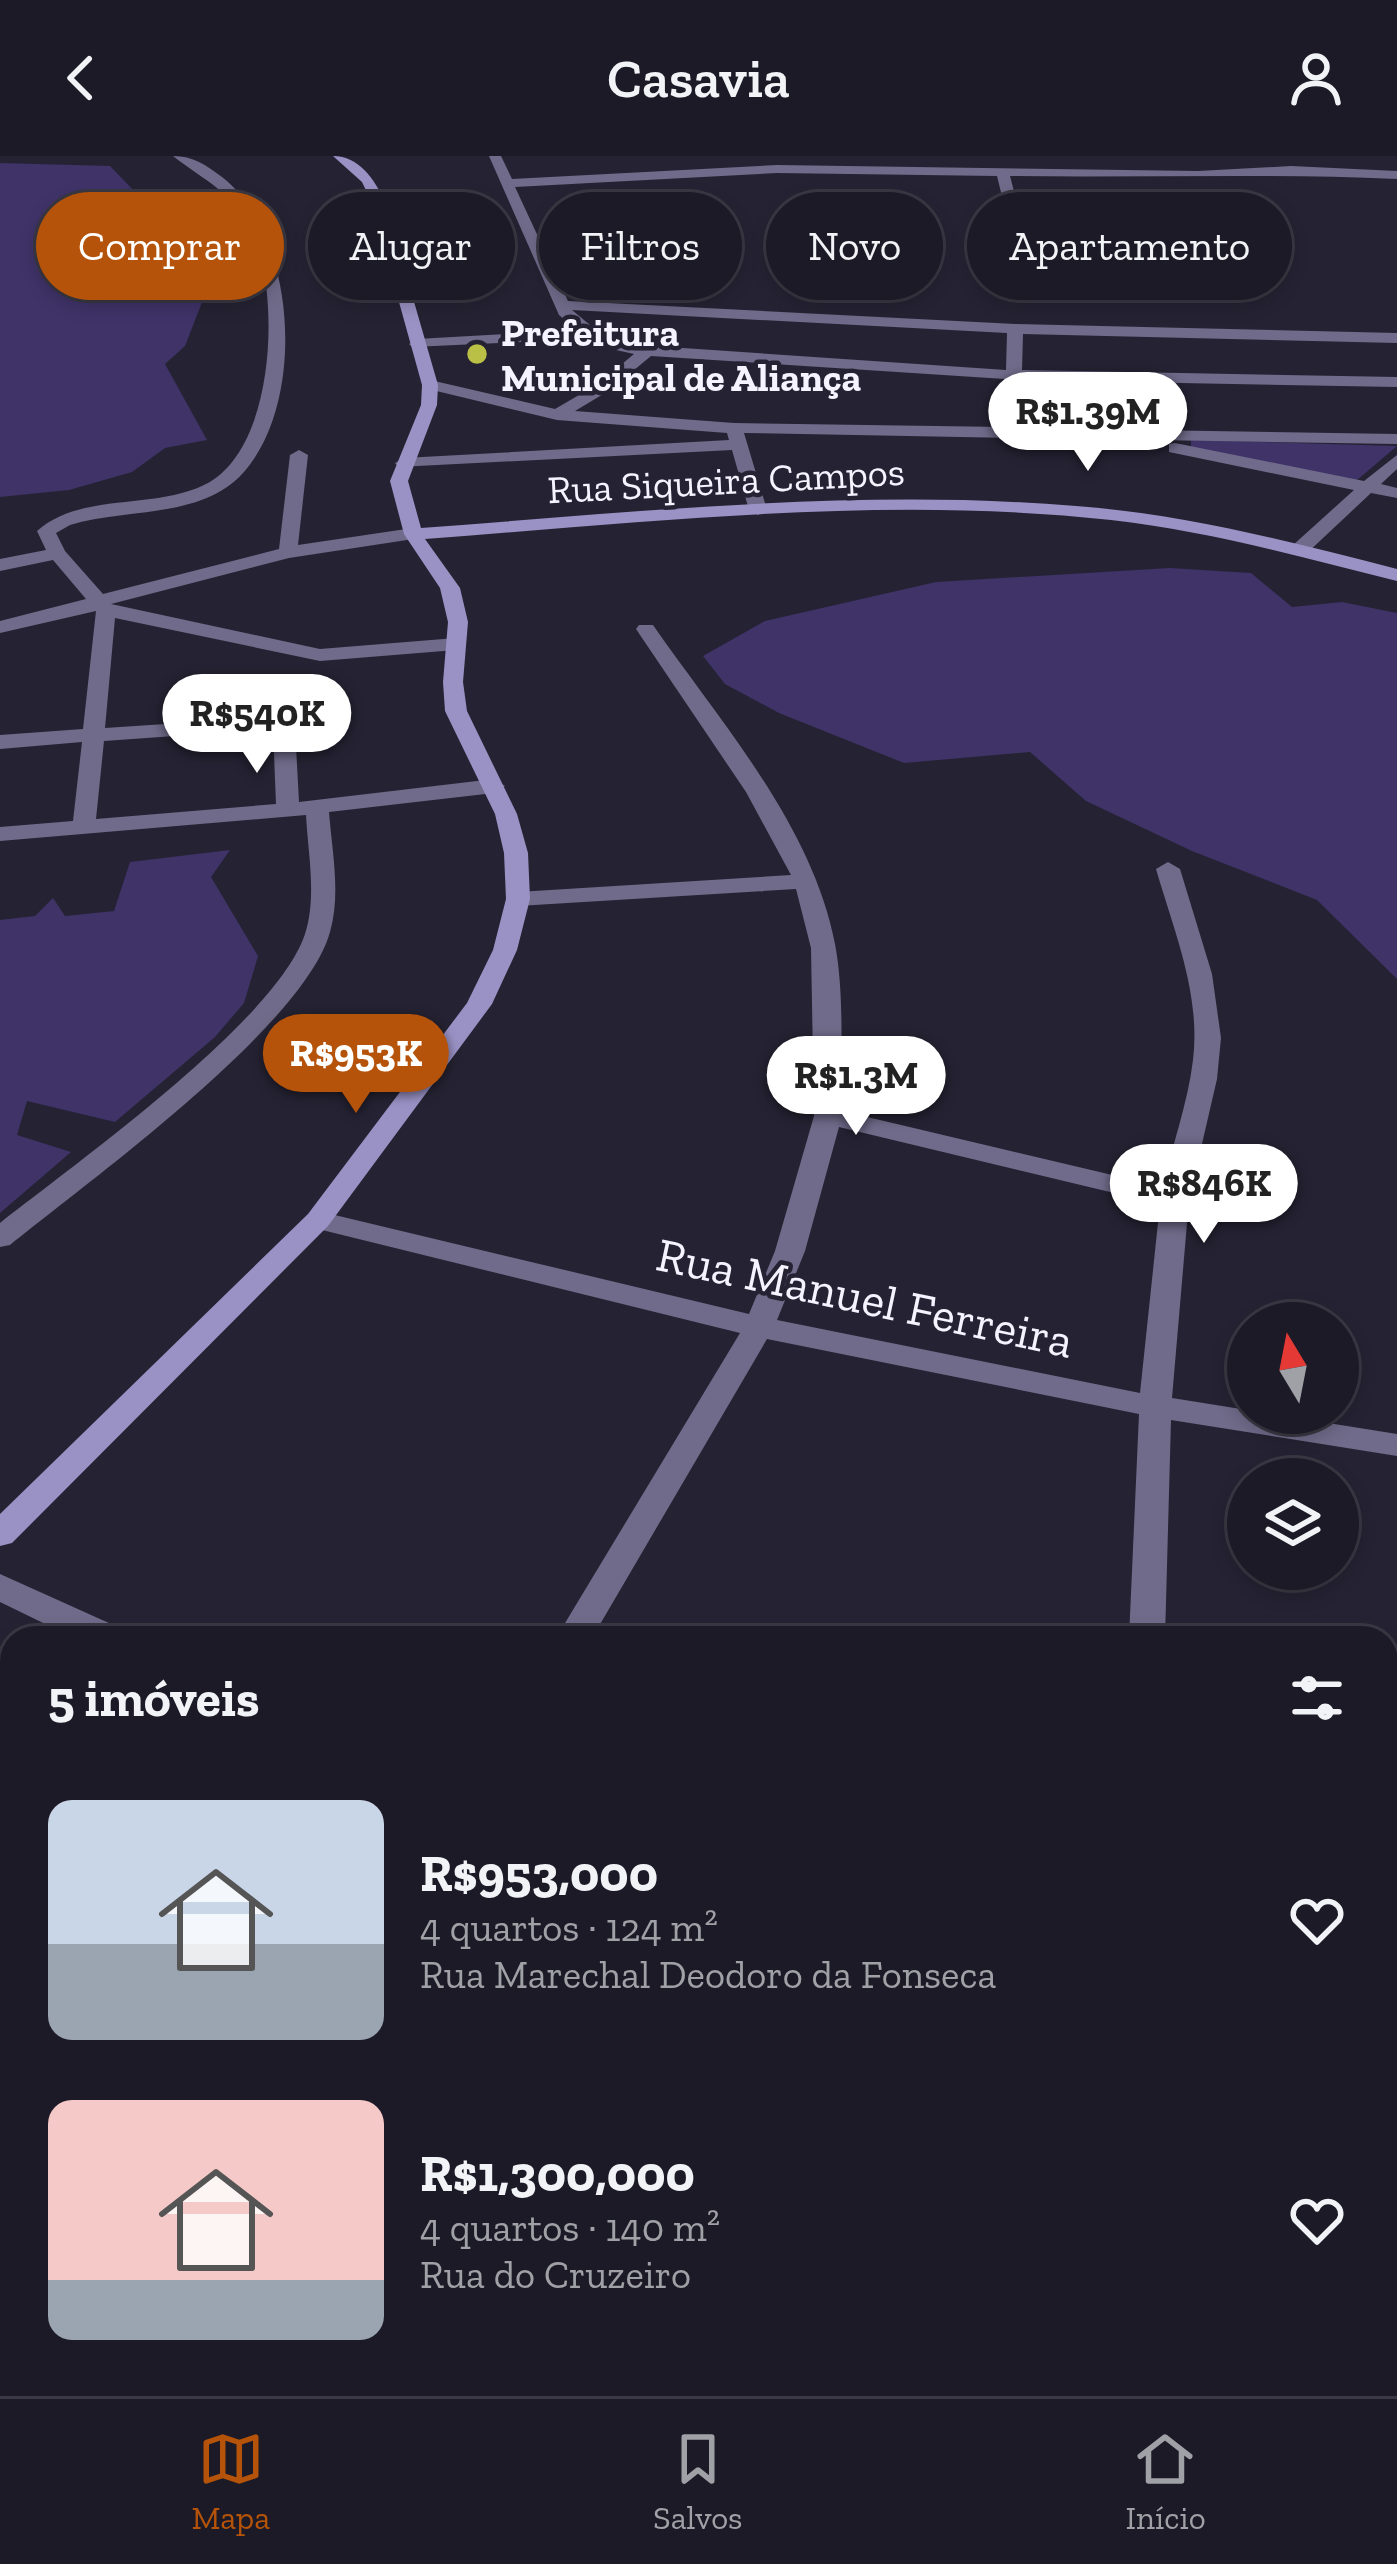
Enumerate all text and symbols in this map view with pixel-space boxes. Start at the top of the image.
icon: back [48,45,114,111]
icon: person [1283,45,1349,111]
text: Casavia [607,46,790,111]
chip: Comprar [36,192,284,300]
chip: Alugar [308,192,515,300]
chip: Filtros [539,192,742,300]
chip: Novo [766,192,943,300]
chip: Apartamento [967,192,1292,300]
place label: Prefeitura Municipal de Aliança [501,309,861,401]
marker: Prefeitura Municipal de Aliança [464,341,490,367]
pin: R$1.39M [977,372,1199,474]
text: R$1.39M [1015,387,1161,434]
street label: Rua Siqueira Campos [546,448,906,513]
pin: R$540K [159,674,355,776]
text: R$540K [189,689,325,736]
pin: R$953K [258,1014,454,1116]
text: R$953K [290,1029,422,1076]
pin: R$1.3M [758,1036,954,1138]
text: R$1.3M [794,1051,918,1098]
pin: R$846K [1106,1144,1302,1246]
text: R$846K [1137,1159,1271,1206]
street label: Rua Manuel Ferreira [651,1225,1078,1369]
north arrow [1227,1302,1359,1434]
map controls [1227,1302,1359,1590]
button: layers [1227,1458,1359,1590]
icon: filters [1284,1665,1350,1731]
text: 5 imóveis [48,1668,259,1729]
text: R$953,000 [420,1843,658,1904]
icon: home [144,1848,288,1992]
icon: heart [1284,1887,1350,1953]
text: 4 quartos · 124 m² [420,1904,718,1951]
text: Rua Marechal Deodoro da Fonseca [420,1951,996,1998]
text: R$1,300,000 [420,2143,695,2204]
icon: home [144,2148,288,2292]
icon: heart [1284,2187,1350,2253]
text: 4 quartos · 140 m² [420,2204,720,2251]
text: Rua do Cruzeiro [420,2251,691,2298]
tab: Mapa [191,2426,270,2537]
tab: Salvos [653,2426,743,2537]
tab: Início [1125,2426,1206,2537]

